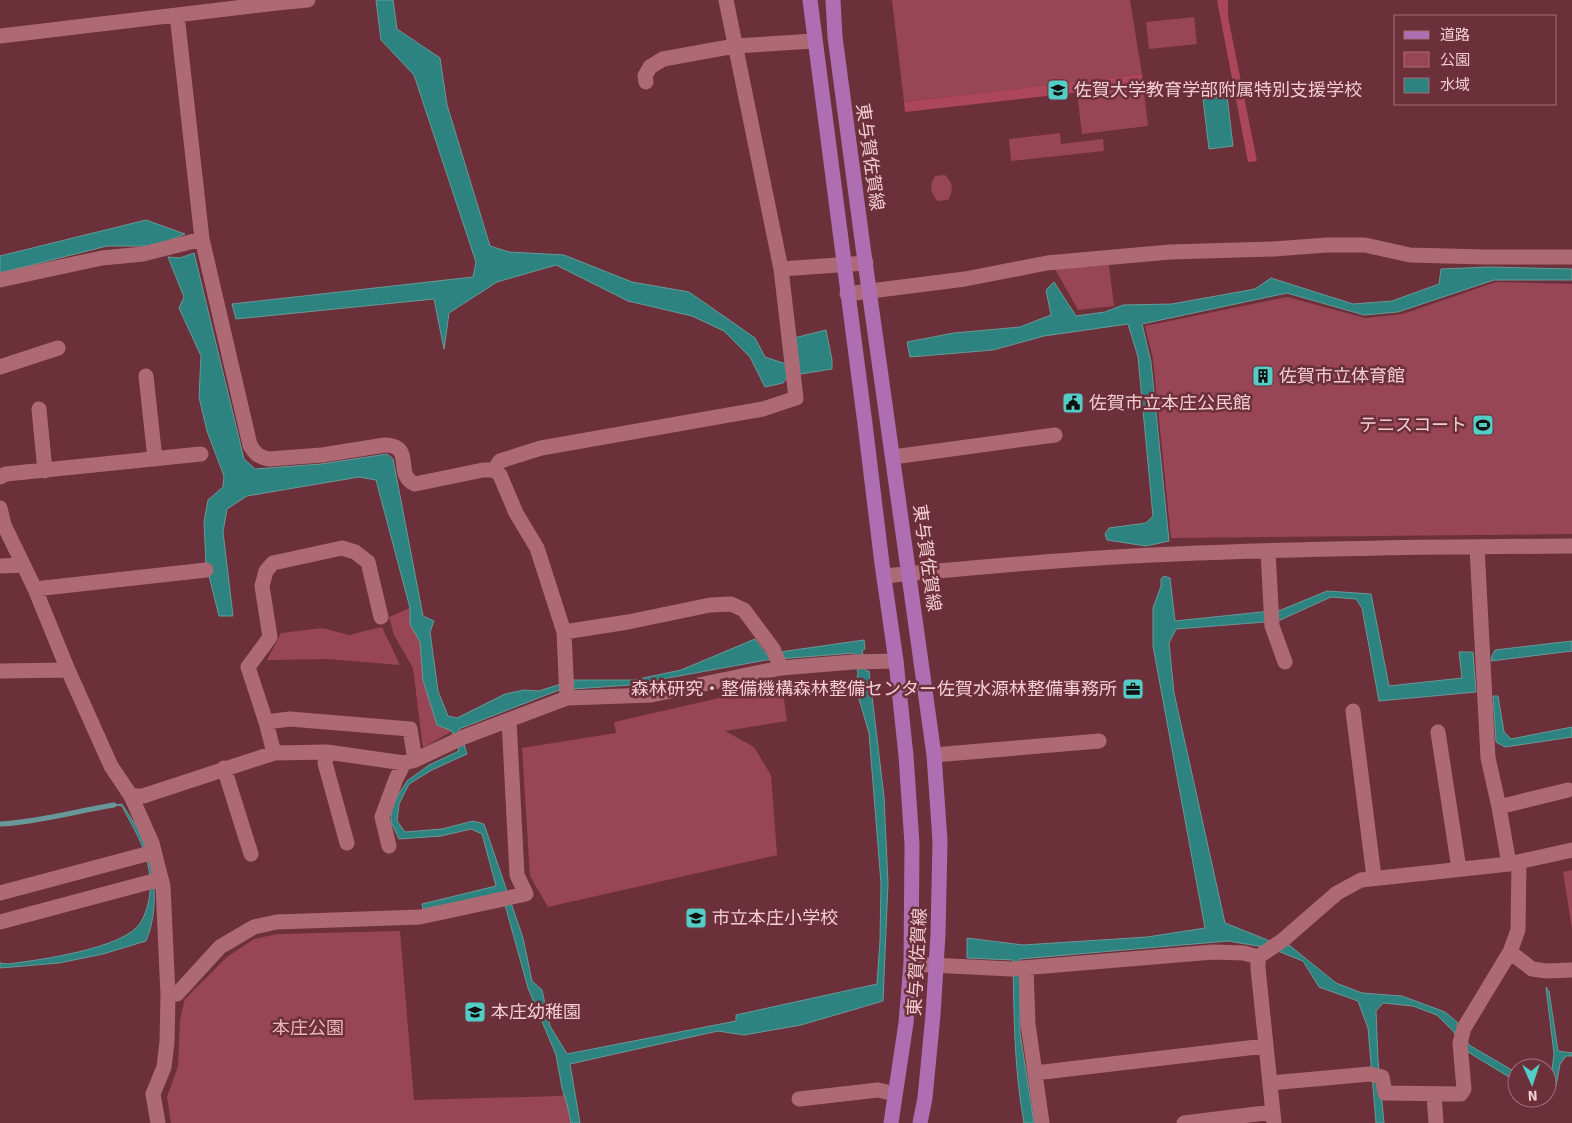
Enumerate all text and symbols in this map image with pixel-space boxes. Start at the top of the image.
legend [1394,15,1557,105]
text: 道路 [1440,26,1470,44]
text: 公園 [1440,51,1470,69]
text: 水域 [1440,76,1470,94]
school or university icon: 佐賀大学教育学部附属特別支援学校 [1046,78,1070,102]
place label: 佐賀大学教育学部附属特別支援学校 [1074,79,1362,101]
street label: 東与賀佐賀線 [852,102,888,212]
building icon: 佐賀市立体育館 [1251,364,1275,388]
place label: 佐賀市立体育館 [1279,365,1405,387]
public building icon: 佐賀市立本庄公民館 [1061,391,1085,415]
place label: 佐賀市立本庄公民館 [1089,392,1251,414]
sports icon: テニスコート [1471,413,1495,437]
place label: テニスコート [1359,414,1467,436]
street label: 東与賀佐賀線 [909,503,945,613]
office icon: 森林研究・整備機構森林整備センター佐賀水源林整備事務所 [1121,677,1145,701]
place label: 森林研究・整備機構森林整備センター佐賀水源林整備事務所 [631,678,1117,700]
school or university icon: 市立本庄小学校 [684,906,708,930]
place label: 市立本庄小学校 [712,907,838,929]
street label: 東与賀佐賀線 [903,907,931,1017]
school or university icon: 本庄幼稚園 [463,1000,487,1024]
place label: 本庄幼稚園 [491,1001,581,1023]
park label: 本庄公園 [272,1017,344,1039]
north arrow [1507,1058,1557,1108]
text: N [1527,1087,1538,1104]

